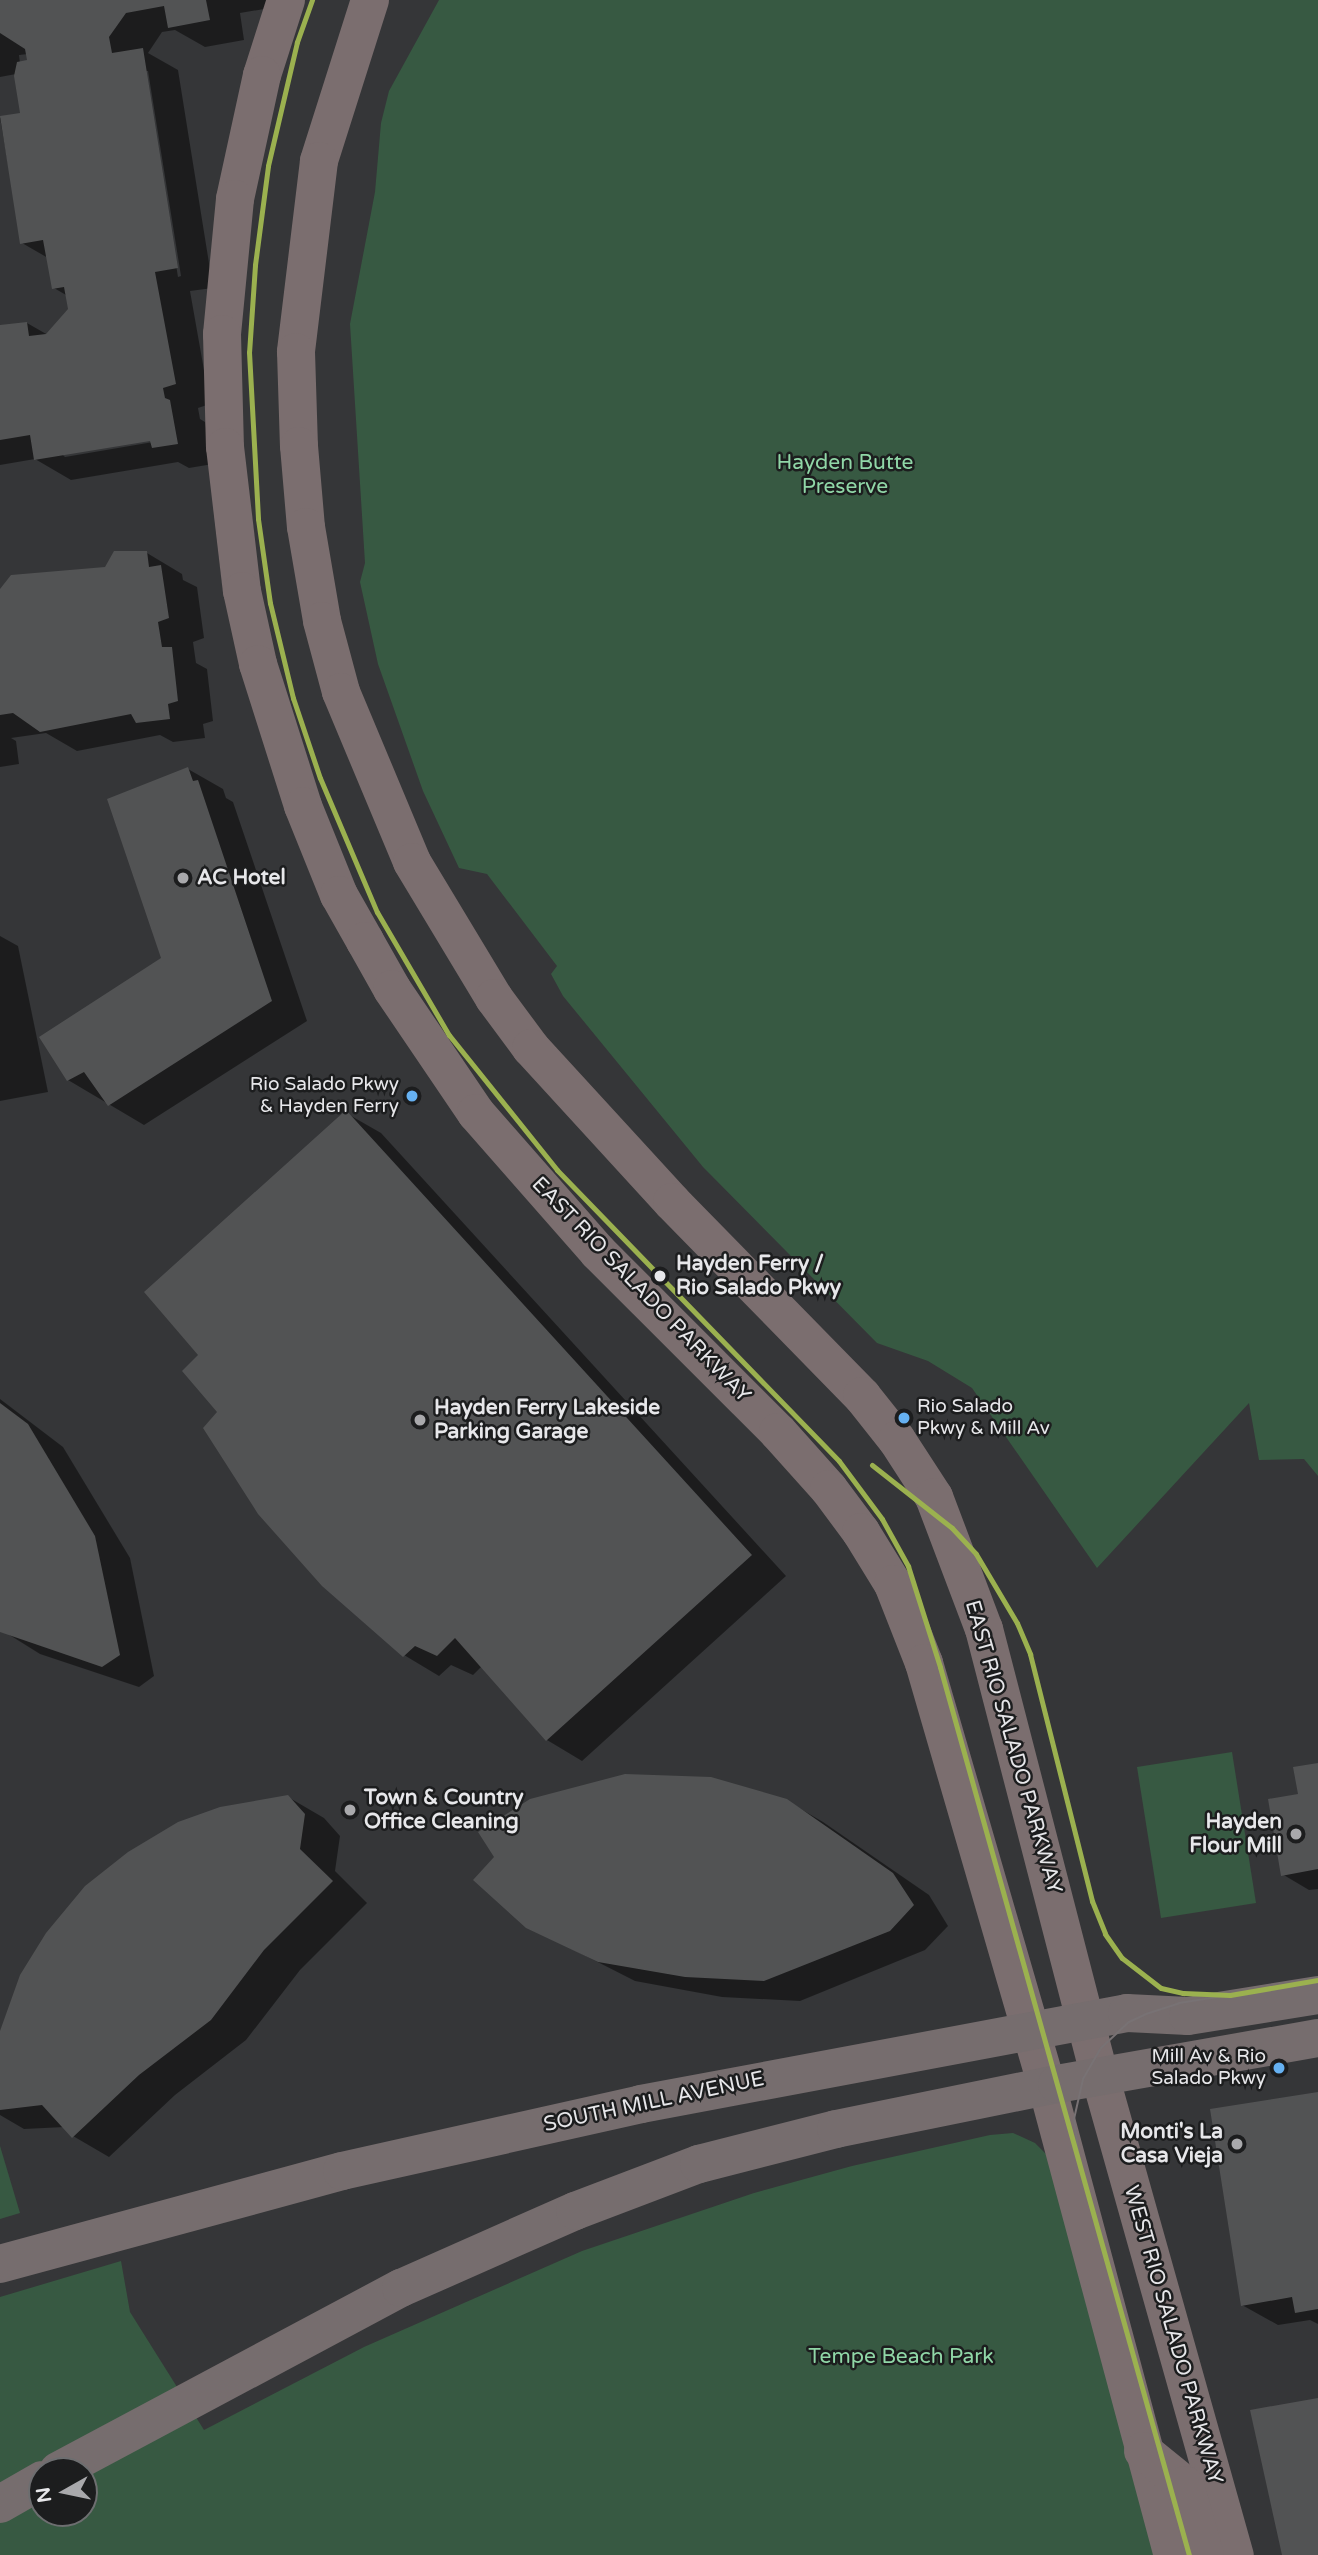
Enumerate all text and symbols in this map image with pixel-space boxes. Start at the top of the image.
park label: Hayden Butte Preserve [777,450,913,500]
place label: AC Hotel [197,865,286,891]
marker: AC Hotel [175,870,191,886]
place label: Rio Salado Pkwy & Hayden Ferry [250,1074,399,1118]
marker: Rio Salado Pkwy & Hayden Ferry [405,1089,419,1103]
street label: EAST RIO SALADO PARKWAY [526,1172,756,1408]
place label: Hayden Ferry / Rio Salado Pkwy [676,1251,841,1301]
marker: Hayden Ferry / Rio Salado Pkwy [650,1266,670,1286]
place label: Hayden Ferry Lakeside Parking Garage [434,1395,660,1445]
place label: Rio Salado Pkwy & Mill Av [917,1396,1050,1440]
marker: Rio Salado Pkwy & Mill Av [897,1411,911,1425]
marker: Hayden Ferry Lakeside Parking Garage [412,1412,428,1428]
street label: EAST RIO SALADO PARKWAY [959,1597,1067,1897]
place label: Town & Country Office Cleaning [364,1785,523,1835]
marker: Town & Country Office Cleaning [342,1802,358,1818]
place label: Hayden Flour Mill [1189,1809,1282,1859]
marker: Hayden Flour Mill [1288,1826,1304,1842]
place label: Mill Av & Rio Salado Pkwy [1151,2046,1266,2090]
marker: Mill Av & Rio Salado Pkwy [1272,2061,1286,2075]
street label: SOUTH MILL AVENUE [541,2066,767,2138]
place label: Monti's La Casa Vieja [1120,2119,1223,2169]
marker: Monti's La Casa Vieja [1229,2136,1245,2152]
street label: WEST RIO SALADO PARKWAY [1118,2183,1228,2487]
park label: Tempe Beach Park [808,2344,994,2370]
north arrow [28,2457,98,2527]
text: N [32,2486,56,2504]

